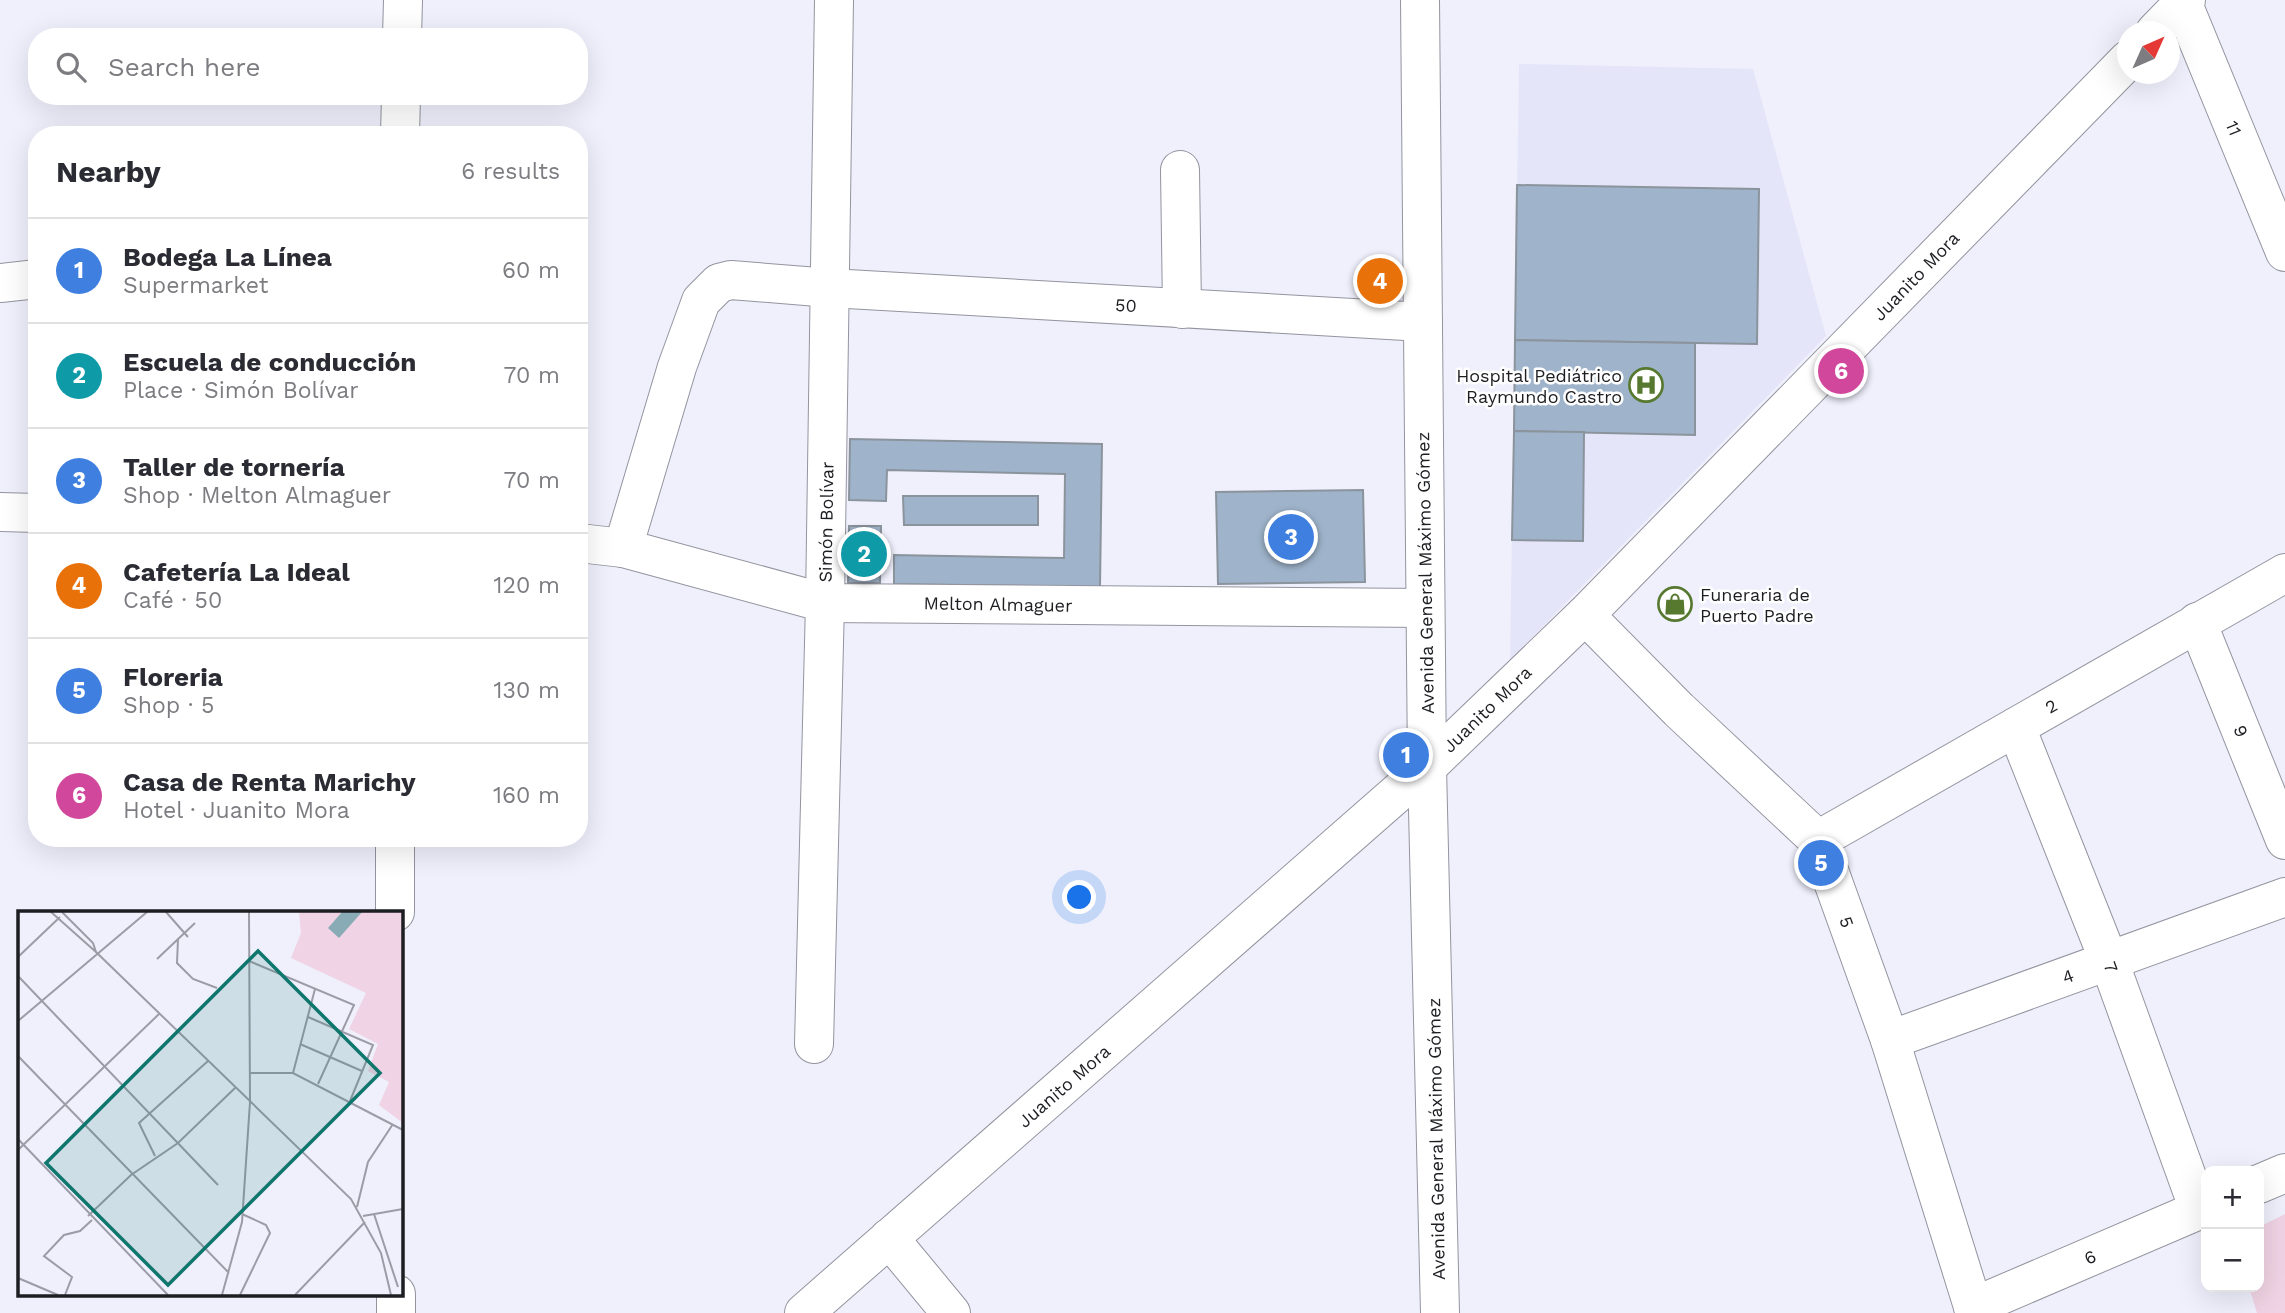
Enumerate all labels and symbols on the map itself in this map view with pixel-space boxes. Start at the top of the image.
north arrow [2117,21,2180,84]
street label: 11 [2222,118,2246,138]
street label: Juanito Mora [1868,227,1964,325]
pin: 4 [1357,255,1403,307]
street label: 50 [1115,294,1137,316]
pin: 6 [1818,345,1864,397]
place label: Hospital Pediátrico Raymundo Castro [1456,365,1622,407]
hospital icon: Hospital Pediátrico Raymundo Castro [1627,366,1665,404]
street label: Avenida General Máximo Gómez [1412,432,1438,714]
street label: Simón Bolívar [814,461,838,583]
pin: 3 [1268,511,1314,563]
pin: 2 [841,528,887,580]
place label: Funeraria de Puerto Padre [1700,584,1814,626]
shop icon: Funeraria de Puerto Padre [1656,585,1694,623]
street label: Melton Almaguer [923,592,1073,616]
street label: Juanito Mora [1438,661,1536,757]
street label: 2 [2041,694,2061,718]
street label: 9 [2229,722,2253,740]
pin: 1 [1383,729,1429,781]
pin: 5 [1798,837,1844,889]
your location [1062,880,1096,914]
inset map [18,911,402,1296]
street label: 5 [1835,913,1859,931]
street label: 7 [2099,959,2123,975]
street label: 4 [2059,964,2077,988]
street label: Avenida General Máximo Gómez [1423,998,1449,1280]
street label: Juanito Mora [1014,1040,1114,1132]
street label: 6 [2081,1245,2099,1269]

